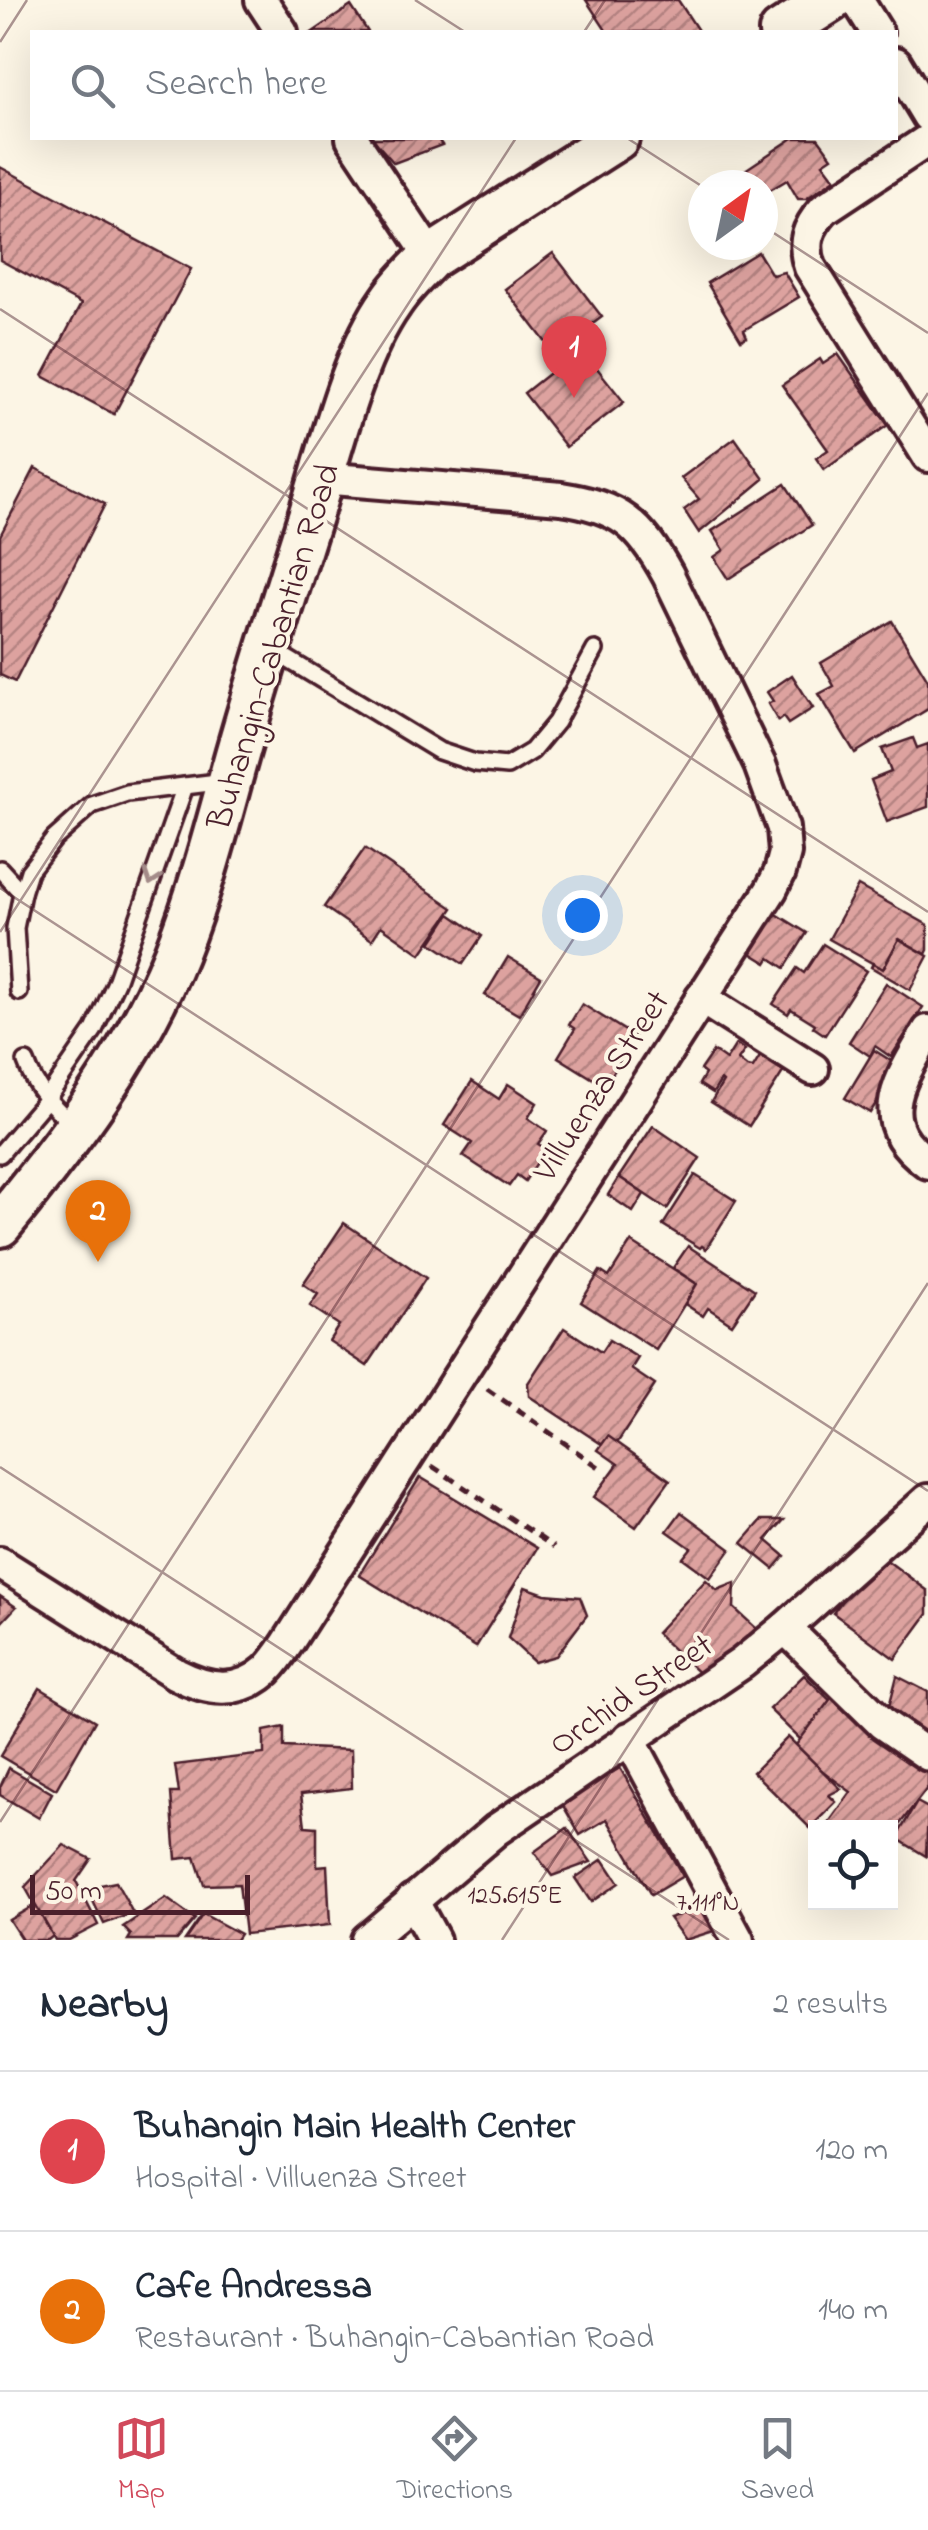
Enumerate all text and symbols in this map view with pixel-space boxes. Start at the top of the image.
search box [30,30,898,140]
text: Search here [145,57,327,113]
icon: search [65,58,120,113]
north arrow [688,170,778,260]
pin: 1 [542,316,606,398]
street label: Buhangin-Cabantian Road [195,458,355,837]
one-way arrow [144,869,164,886]
your location [557,890,608,941]
street label: Villuenza Street [521,981,684,1194]
pin: 2 [66,1180,130,1262]
street label: Orchid Street [539,1622,725,1770]
map controls [808,1820,898,1910]
button: locate [808,1820,898,1910]
scale bar [30,1870,250,1914]
text: 50 m [45,1872,102,1913]
text: 125.615°E [468,1879,562,1915]
text: 7.111°N [677,1886,739,1922]
text: Nearby [40,1975,168,2036]
text: 2 results [773,1982,888,2029]
text: Buhangin Main Health Center [135,2100,575,2156]
text: 1 [67,2128,78,2175]
text: 120 m [815,2128,888,2175]
text: Hospital · Villuenza Street [135,2156,467,2203]
text: Cafe Andressa [135,2260,372,2316]
text: 2 [65,2288,80,2335]
text: 140 m [818,2288,888,2335]
text: Restaurant · Buhangin-Cabantian Road [135,2316,654,2363]
tab: Map [114,2411,169,2512]
tab: Directions [397,2411,513,2512]
tab: Saved [741,2411,814,2512]

